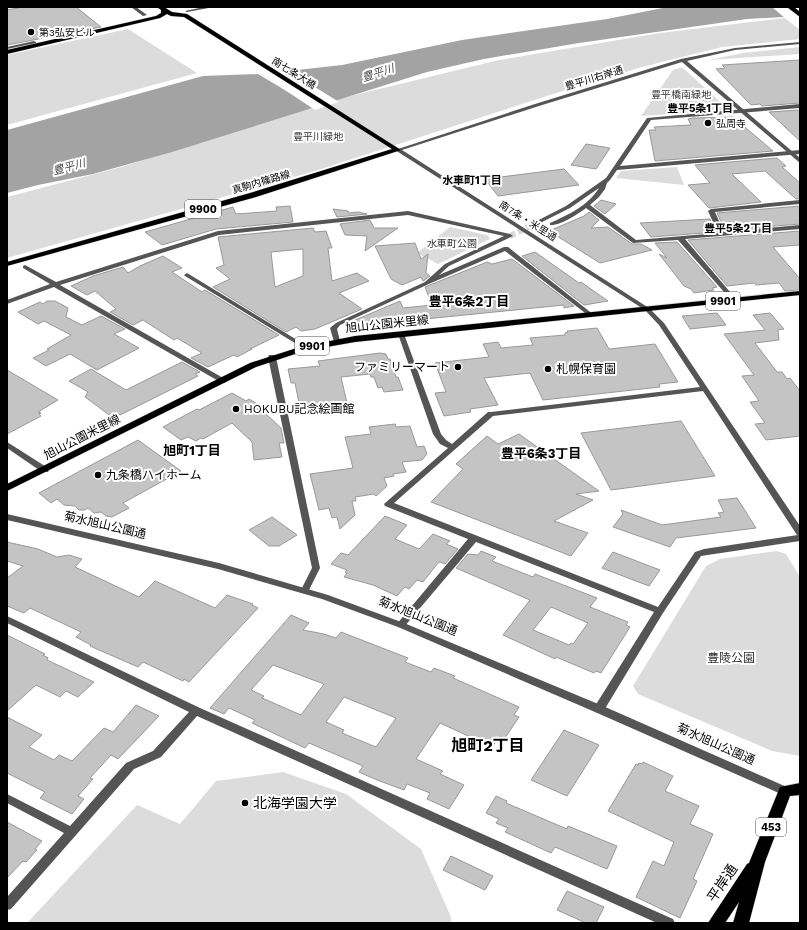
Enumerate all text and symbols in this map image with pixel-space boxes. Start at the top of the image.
marker: 第3弘安ビル [26,27,36,37]
place label: 第3弘安ビル [39,27,95,38]
street label: 南七条大橋 [270,55,318,91]
water label: 豊平川 [360,61,397,84]
street label: 豊平川右岸通 [564,64,624,92]
park label: 豊平橋南緑地 [651,89,712,100]
district label: 豊平5条1丁目 [667,102,733,115]
marker: 弘周寺 [703,118,713,128]
place label: 弘周寺 [716,118,746,129]
park label: 豊平川緑地 [293,131,344,142]
water label: 豊平川 [51,156,88,178]
street label: 真駒内篠路線 [231,168,291,196]
district label: 水車町1丁目 [442,174,502,187]
street label: 南7条・米里通 [497,199,559,243]
road number: 9900 [185,200,221,218]
district label: 豊平5条2丁目 [704,222,772,235]
park label: 水車町公園 [427,238,477,249]
road number: 9901 [706,292,740,310]
district label: 豊平6条2丁目 [429,294,509,309]
street label: 旭山公園米里線 [344,313,430,335]
road number: 9901 [295,337,329,355]
place label: ファミリーマート [354,360,450,374]
marker: ファミリーマート [453,362,463,372]
place label: 札幌保育園 [556,362,616,376]
marker: 札幌保育園 [543,364,553,374]
place label: HOKUBU記念絵画館 [244,402,355,416]
marker: HOKUBU記念絵画館 [231,404,241,414]
street label: 旭山公園米里線 [41,412,123,462]
district label: 旭町1丁目 [163,443,221,458]
district label: 豊平6条3丁目 [501,446,581,461]
place label: 九条橋ハイホーム [106,468,201,482]
marker: 九条橋ハイホーム [93,470,103,480]
street label: 菊水旭山公園通 [62,509,148,541]
street label: 菊水旭山公園通 [376,594,460,638]
park label: 豊陵公園 [707,651,755,665]
street label: 菊水旭山公園通 [675,721,757,767]
district label: 旭町2丁目 [451,736,525,755]
place label: 北海学園大学 [253,795,337,811]
marker: 北海学園大学 [240,798,250,808]
road number: 453 [756,818,786,836]
street label: 平岸通 [704,861,740,905]

